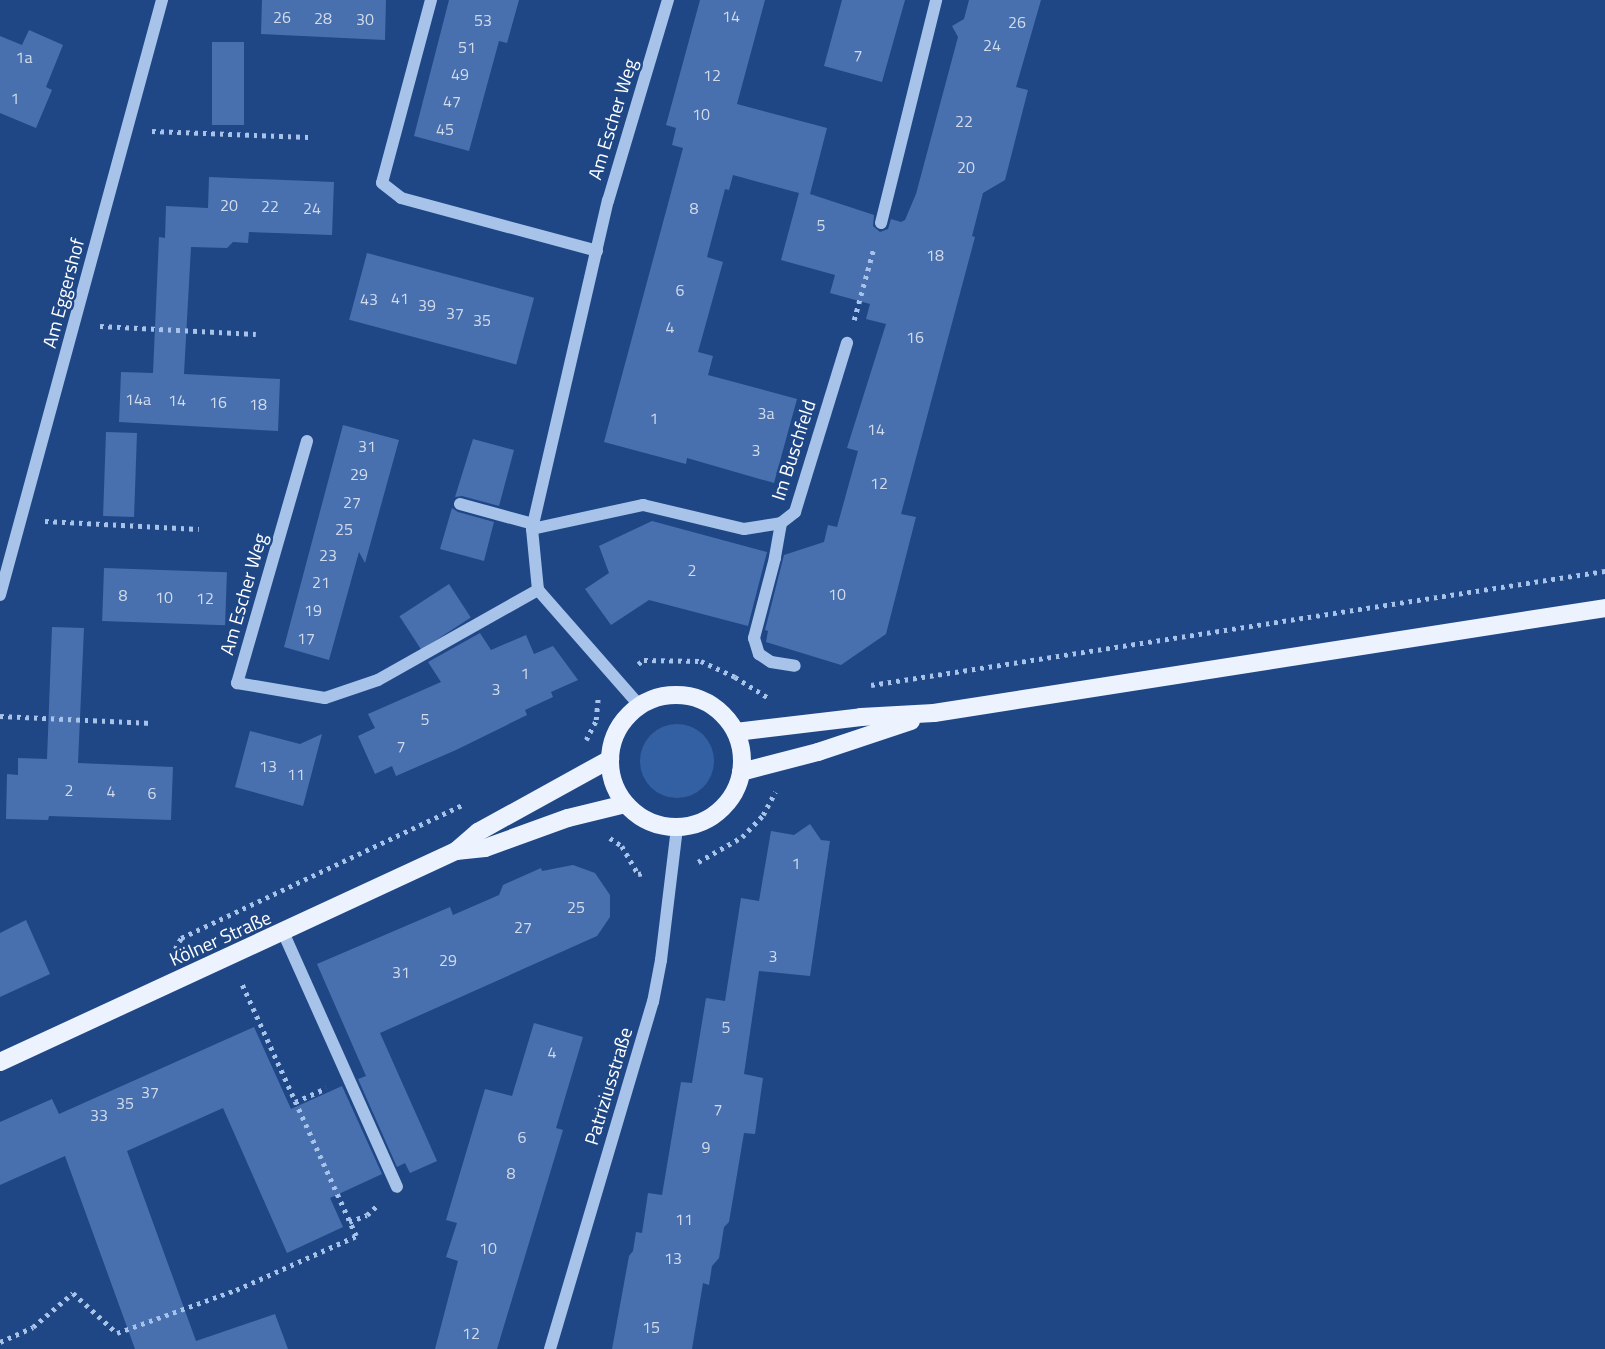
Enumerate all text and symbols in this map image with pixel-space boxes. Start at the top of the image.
house number: 14 [722,6,740,26]
house number: 26 [273,7,291,27]
house number: 28 [314,8,332,28]
house number: 30 [356,9,374,29]
house number: 53 [474,10,492,30]
house number: 26 [1008,12,1026,32]
house number: 24 [983,35,1001,55]
house number: 51 [458,37,476,57]
house number: 7 [854,45,862,65]
house number: 1a [16,47,32,67]
street label: Am Escher Weg [583,56,641,182]
house number: 49 [451,64,469,84]
house number: 12 [703,65,721,85]
house number: 1 [11,88,19,108]
house number: 47 [443,91,461,111]
house number: 10 [692,104,710,124]
house number: 22 [955,111,973,131]
house number: 45 [436,119,454,139]
house number: 20 [957,157,975,177]
house number: 20 [220,195,238,215]
house number: 22 [261,196,279,216]
house number: 24 [303,198,321,218]
house number: 8 [690,198,698,218]
house number: 5 [817,215,825,235]
street label: Am Eggershof [37,236,89,350]
house number: 18 [926,245,944,265]
house number: 6 [676,280,684,300]
house number: 41 [391,288,409,308]
house number: 43 [360,289,378,309]
house number: 39 [418,295,436,315]
house number: 37 [446,303,464,323]
house number: 35 [473,310,491,330]
house number: 4 [666,317,674,337]
house number: 16 [906,327,924,347]
house number: 14a [125,389,151,409]
house number: 14 [168,390,186,410]
house number: 16 [209,392,227,412]
house number: 18 [249,394,267,414]
street label: Im Buschfeld [766,397,820,503]
house number: 3a [758,403,774,423]
house number: 1 [650,408,658,428]
house number: 14 [867,419,885,439]
house number: 31 [358,436,376,456]
house number: 3 [752,440,760,460]
house number: 29 [350,464,368,484]
house number: 12 [870,473,888,493]
house number: 27 [343,492,361,512]
house number: 25 [335,519,353,539]
street label: Am Escher Weg [215,531,271,657]
house number: 23 [319,545,337,565]
house number: 2 [688,560,696,580]
house number: 21 [312,572,330,592]
house number: 10 [828,584,846,604]
house number: 8 [119,585,127,605]
house number: 10 [155,587,173,607]
house number: 12 [196,588,214,608]
house number: 19 [304,600,322,620]
house number: 17 [297,628,315,648]
house number: 1 [521,663,529,683]
house number: 3 [492,679,500,699]
house number: 5 [421,709,429,729]
house number: 7 [397,736,405,756]
house number: 13 [259,756,277,776]
house number: 11 [287,764,305,784]
house number: 2 [65,780,73,800]
house number: 4 [107,781,115,801]
house number: 6 [148,783,156,803]
house number: 1 [792,853,800,873]
house number: 25 [567,897,585,917]
street label: Kölner Straße [166,905,274,971]
house number: 27 [514,917,532,937]
house number: 3 [769,946,777,966]
house number: 29 [439,950,457,970]
house number: 31 [392,962,410,982]
house number: 5 [722,1017,730,1037]
street label: Patriziusstraße [579,1024,637,1148]
house number: 4 [548,1042,556,1062]
house number: 37 [141,1082,159,1102]
house number: 35 [116,1093,134,1113]
house number: 7 [714,1099,722,1119]
house number: 33 [90,1105,108,1125]
house number: 6 [518,1127,526,1147]
house number: 9 [702,1137,710,1157]
house number: 8 [507,1163,515,1183]
house number: 11 [675,1209,693,1229]
house number: 10 [479,1238,497,1258]
house number: 13 [664,1248,682,1268]
house number: 15 [642,1317,660,1337]
house number: 12 [462,1323,480,1343]

